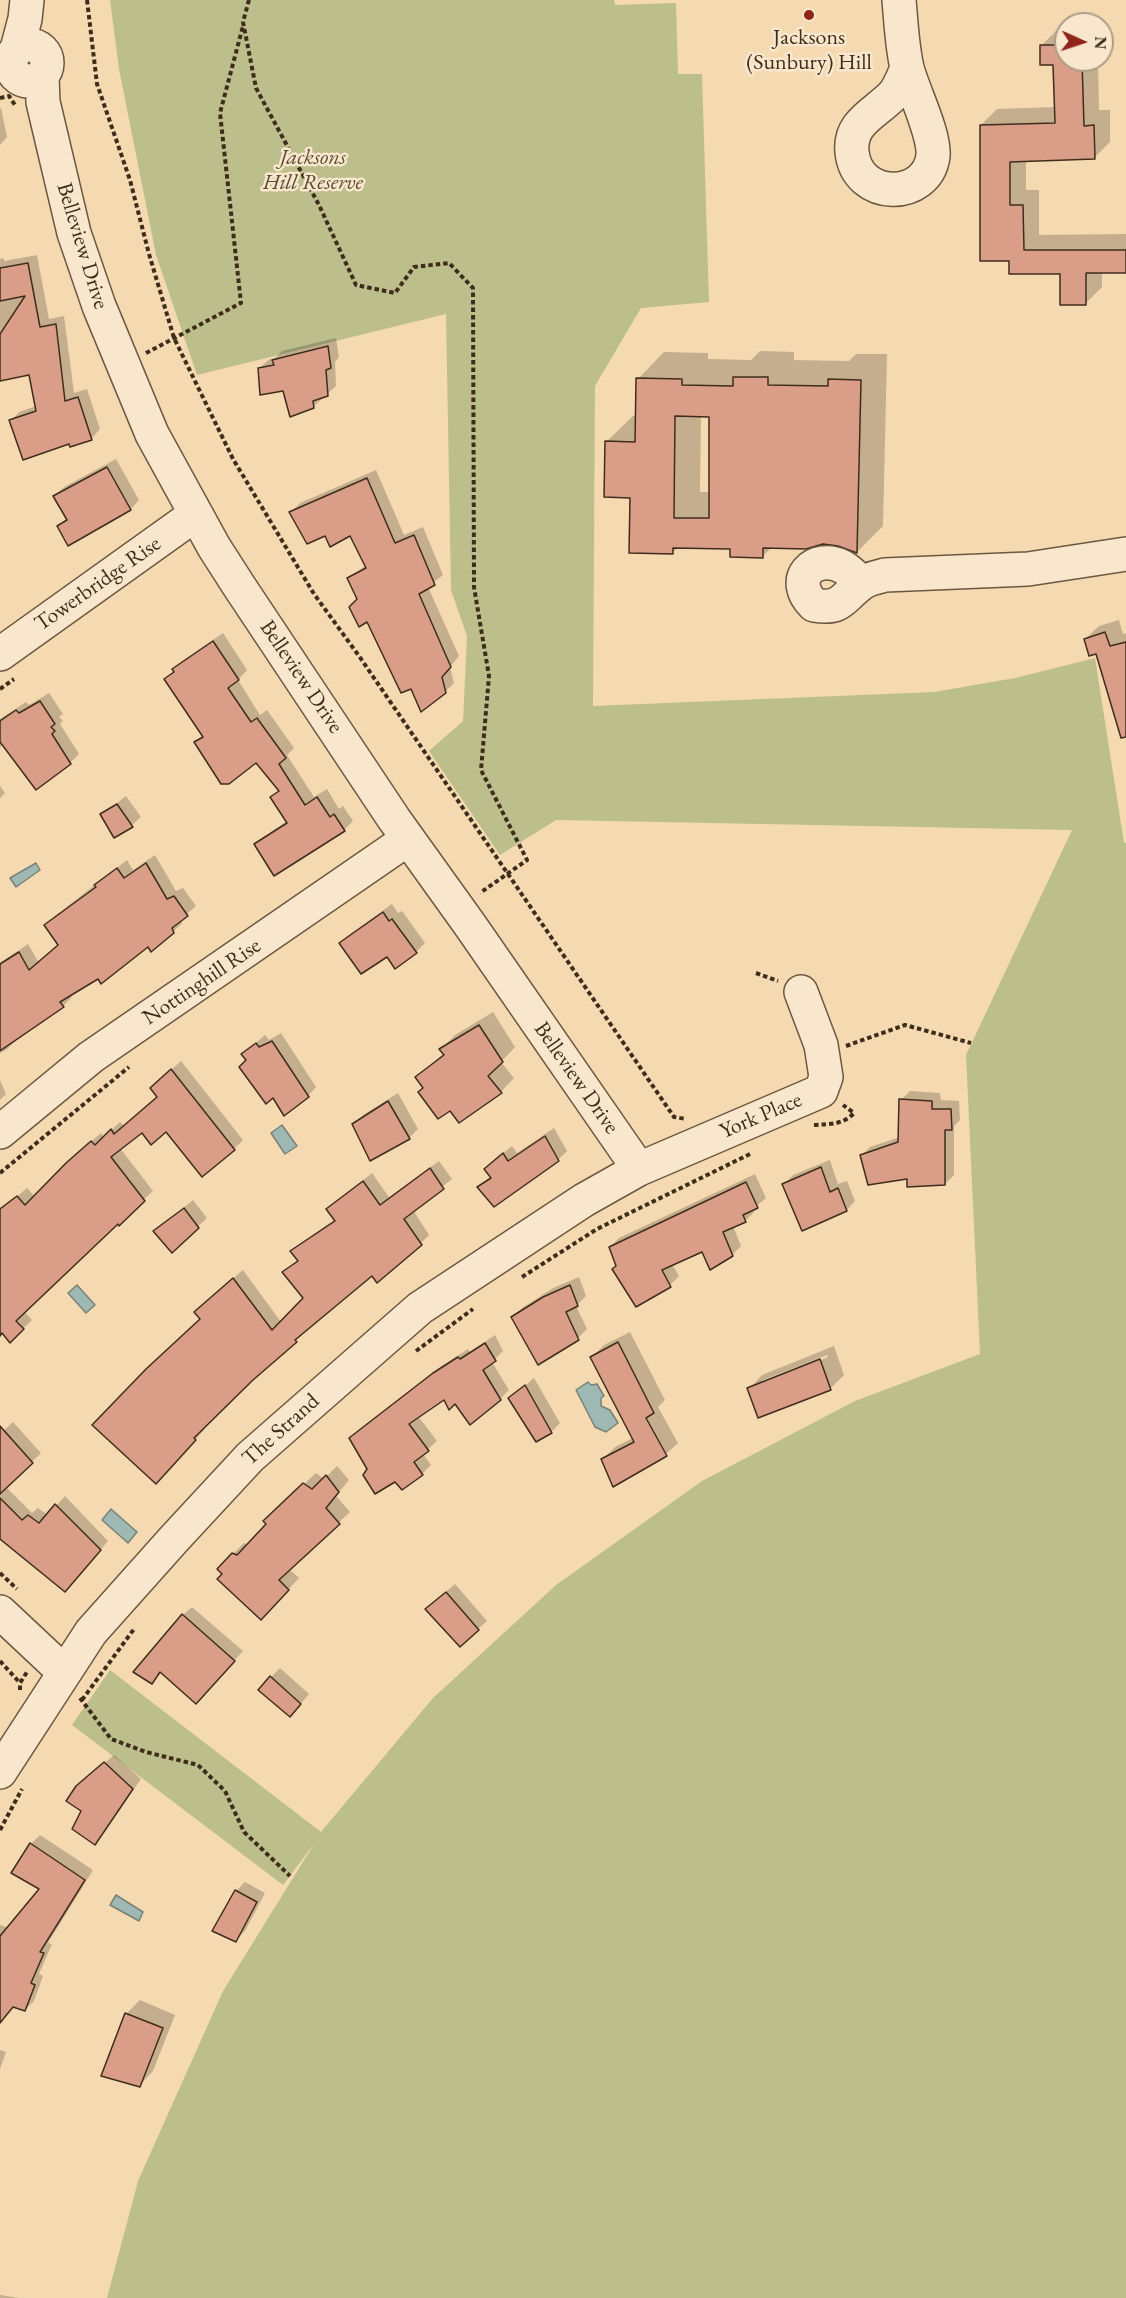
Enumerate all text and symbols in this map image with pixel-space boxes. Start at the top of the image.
marker: Jacksons (Sunbury) Hill [802,8,816,22]
north arrow [1054,12,1114,72]
place label: Jacksons (Sunbury) Hill [746,25,872,76]
text: N [1090,36,1111,50]
park label: Jacksons Hill Reserve [263,145,363,196]
street label: Belleview Drive [50,180,114,312]
street label: Towerbridge Rise [30,531,166,637]
street label: Belleview Drive [254,615,348,739]
street label: Nottinghill Rise [138,933,266,1031]
street label: Belleview Drive [528,1017,624,1139]
street label: York Place [716,1087,806,1145]
street label: The Strand [237,1388,325,1472]

